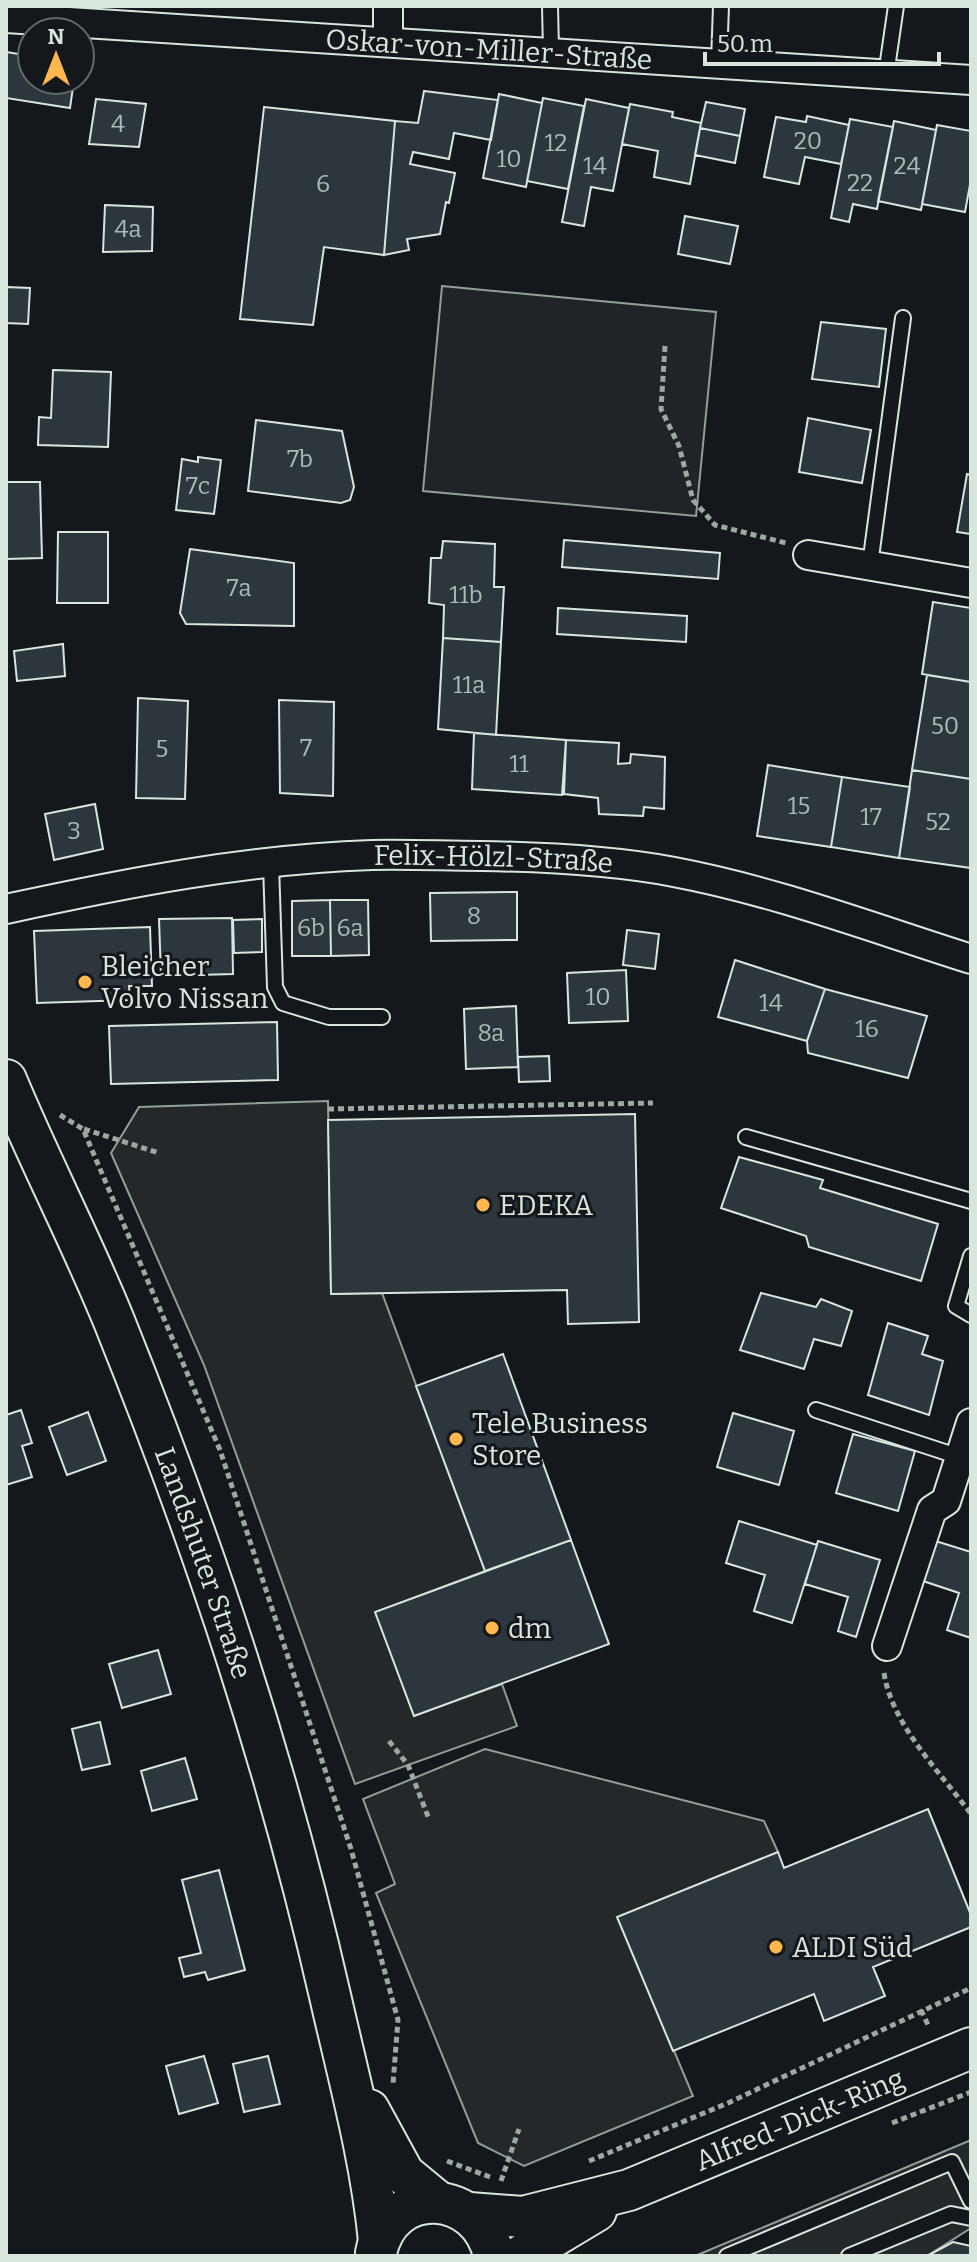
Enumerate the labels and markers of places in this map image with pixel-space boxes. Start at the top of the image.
place label: Bleicher Volvo Nissan [101,950,269,1015]
marker: Bleicher Volvo Nissan [76,973,94,991]
place label: EDEKA [499,1189,593,1222]
marker: EDEKA [474,1196,492,1214]
place label: Tele Business Store [472,1407,648,1472]
marker: Tele Business Store [447,1430,465,1448]
place label: dm [508,1612,552,1645]
marker: dm [483,1619,501,1637]
place label: ALDI Süd [792,1931,912,1964]
marker: ALDI Süd [767,1938,785,1956]

